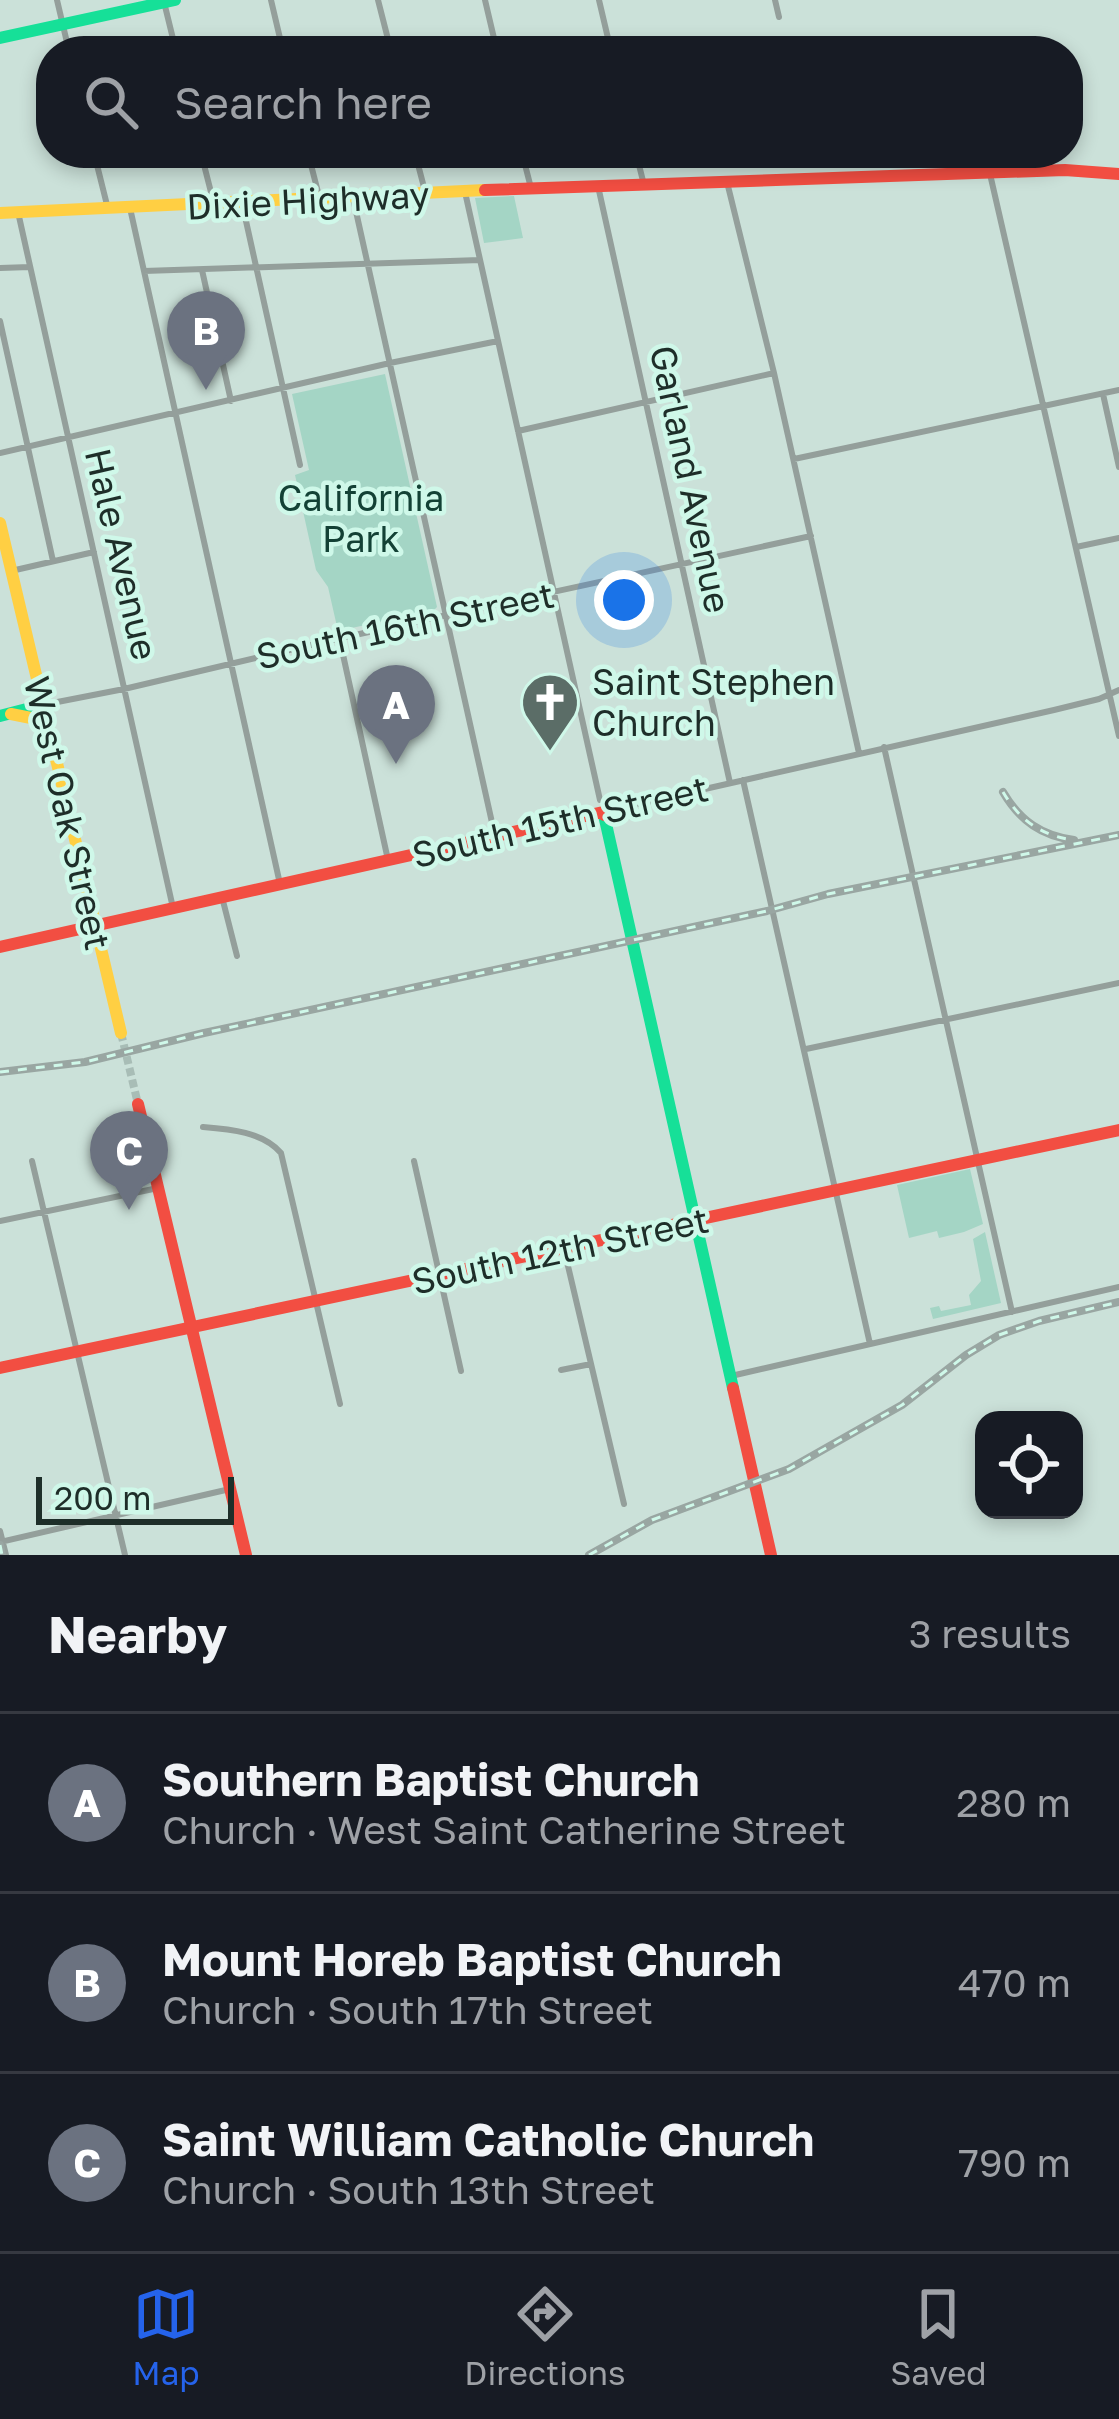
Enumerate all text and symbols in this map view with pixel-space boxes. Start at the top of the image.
search box [36,36,1083,168]
icon: search [78,69,144,135]
text: Search here [174,75,432,129]
street label: Dixie Highway [185,172,431,228]
pin: B [167,291,245,390]
street label: Garland Avenue [642,342,740,616]
street label: Hale Avenue [77,444,167,664]
park label: California Park [278,476,444,560]
your location [594,570,654,630]
street label: South 16th Street [252,572,558,678]
place label: Saint Stephen Church [592,660,835,744]
pin: A [357,665,435,764]
church icon: Saint Stephen Church [519,671,581,753]
street label: West Oak Street [16,672,120,954]
street label: South 15th Street [408,766,712,876]
pin: C [90,1111,168,1210]
street label: South 12th Street [408,1198,712,1302]
map controls [975,1411,1083,1519]
button: locate [975,1411,1083,1519]
scale bar [36,1471,234,1524]
text: 200 m [54,1478,152,1517]
text: Nearby [48,1603,227,1664]
text: 3 results [909,1610,1071,1657]
text: Southern Baptist Church [162,1752,699,1806]
text: A [73,1779,101,1826]
text: 280 m [956,1779,1071,1826]
text: Church · West Saint Catherine Street [162,1806,846,1853]
text: Mount Horeb Baptist Church [162,1932,782,1986]
text: B [73,1959,101,2006]
text: 470 m [958,1959,1071,2006]
text: Church · South 17th Street [162,1986,653,2033]
text: Saint William Catholic Church [162,2112,814,2166]
text: C [73,2139,101,2186]
text: 790 m [958,2139,1071,2186]
text: Church · South 13th Street [162,2166,655,2213]
tab: Map [132,2281,200,2392]
tab: Directions [464,2281,626,2392]
tab: Saved [890,2281,987,2392]

